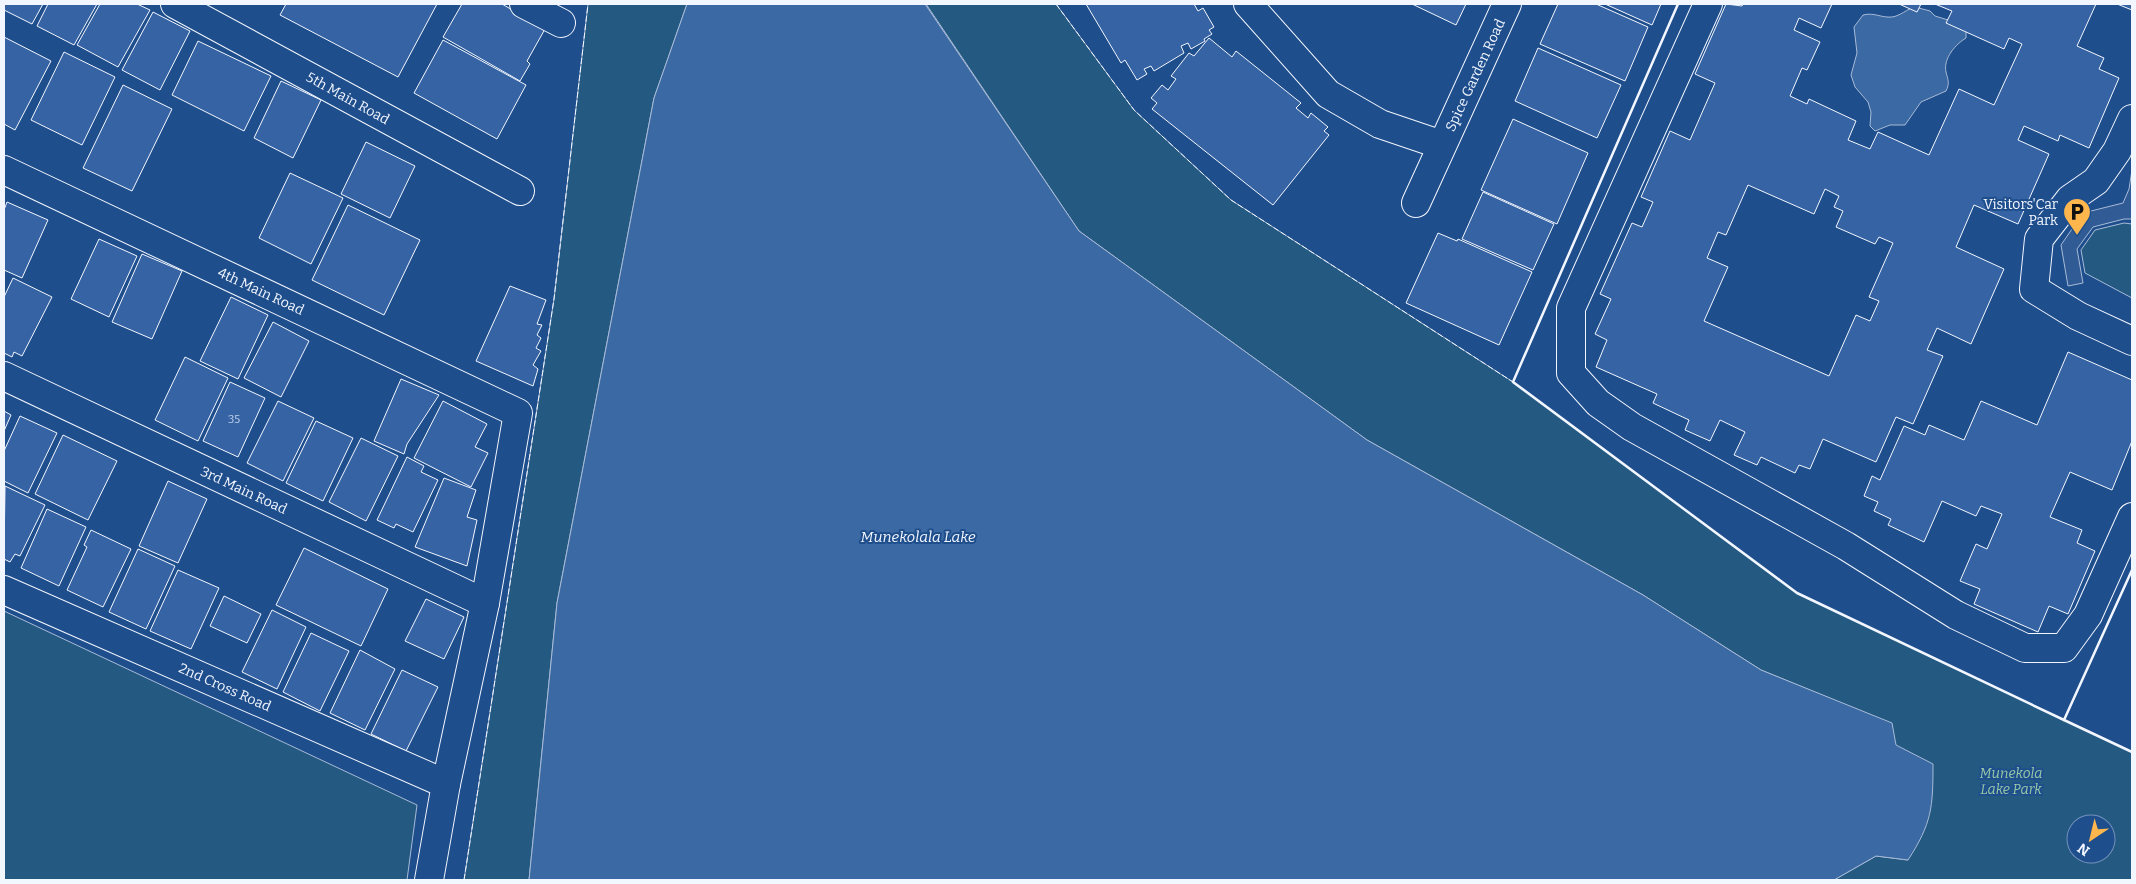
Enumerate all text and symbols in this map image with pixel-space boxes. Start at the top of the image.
street label: Spice Garden Road [1442,16,1509,134]
street label: 5th Main Road [303,69,392,128]
place label: Visitors'Car Park [1983,196,2058,229]
parking icon: Visitors'Car Park [2062,197,2092,236]
street label: 4th Main Road [215,264,307,319]
house number: 35 [228,413,240,426]
street label: 3rd Main Road [198,463,290,518]
water label: Munekolala Lake [860,528,976,546]
street label: 2nd Cross Road [176,660,274,715]
park label: Munekola Lake Park [1979,765,2043,798]
north arrow [2066,814,2116,864]
text: N [2074,839,2093,859]

